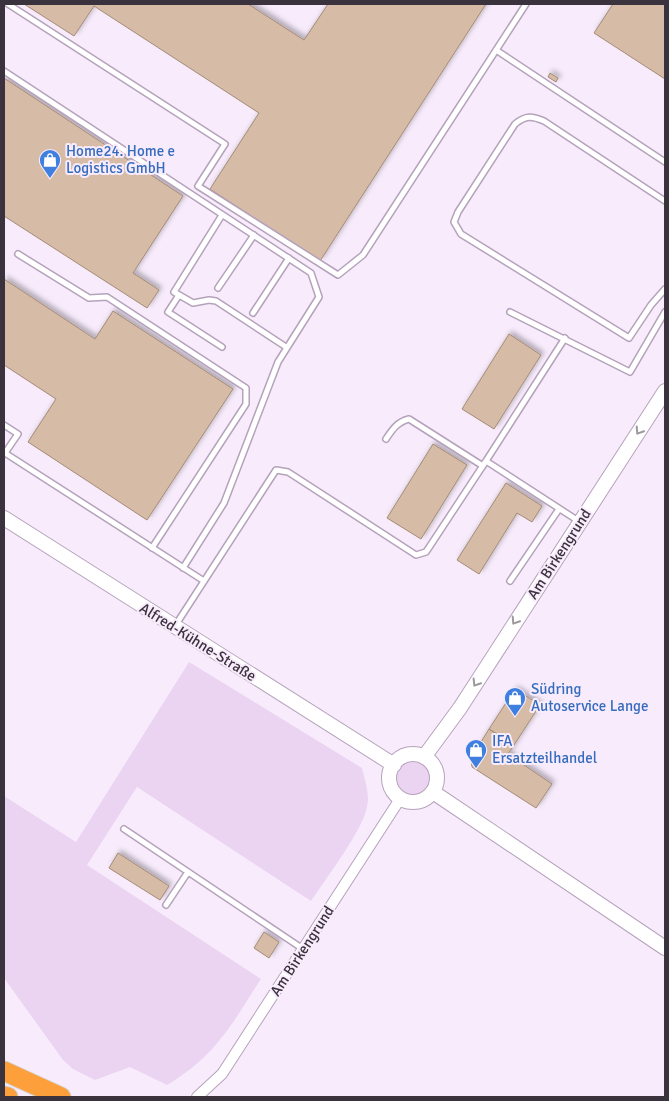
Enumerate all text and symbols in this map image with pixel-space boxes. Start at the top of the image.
place label: Home24. Home e Logistics GmbH [66,142,175,177]
shop icon: Home24. Home e Logistics GmbH [38,148,62,179]
one-way arrow [635,426,645,435]
street label: Am Birkengrund [523,506,595,602]
street label: Alfred-Kühne-Straße [136,599,260,685]
one-way arrow [512,616,522,625]
one-way arrow [473,677,482,687]
place label: Südring Autoservice Lange [531,680,649,715]
shop icon: Südring Autoservice Lange [503,686,527,717]
place label: IFA Ersatzteilhandel [492,732,597,767]
shop icon: IFA Ersatzteilhandel [464,738,488,769]
street label: Am Birkengrund [266,903,338,999]

